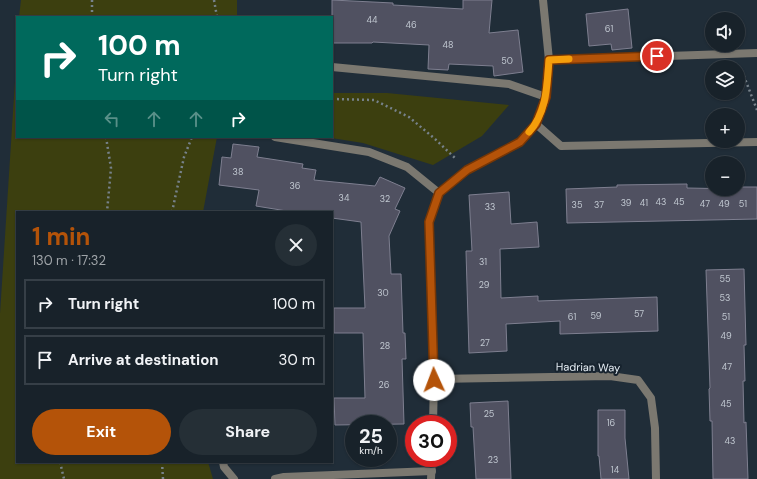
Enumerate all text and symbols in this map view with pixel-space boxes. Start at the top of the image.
map controls [705,12,745,196]
button: sound [705,12,745,52]
house number: 44 [367,14,378,26]
house number: 46 [405,19,417,31]
house number: 61 [605,23,613,35]
text: 100 m [98,27,181,64]
icon: right [32,32,84,84]
house number: 48 [443,39,453,51]
pin [640,39,674,73]
icon: arrive [646,45,668,67]
house number: 50 [501,55,513,67]
button: layers [705,60,745,100]
text: Turn right [98,63,178,87]
icon: left [101,108,123,130]
icon: ahead [143,108,165,130]
icon: ahead [185,108,207,130]
icon: right [227,108,249,130]
button: + [705,108,745,148]
button: − [705,156,745,196]
house number: 38 [233,166,243,178]
house number: 36 [290,180,301,192]
house number: 34 [339,192,350,204]
house number: 32 [380,193,390,205]
house number: 43 [656,196,666,208]
house number: 45 [674,196,684,208]
house number: 39 [621,197,632,209]
house number: 41 [640,197,648,209]
house number: 47 [700,198,710,210]
house number: 49 [718,198,730,210]
house number: 51 [739,198,747,210]
house number: 35 [572,199,582,211]
house number: 37 [594,199,604,211]
house number: 33 [485,201,495,213]
text: 1 min [32,221,90,252]
button: close [275,224,317,266]
text: 130 m · 17:32 [32,252,106,269]
house number: 31 [479,256,487,268]
house number: 55 [720,273,730,285]
house number: 29 [479,279,490,291]
house number: 30 [377,287,389,299]
house number: 53 [720,292,730,304]
icon: right [34,293,56,315]
text: Turn right [68,294,139,314]
text: 100 m [272,294,315,314]
house number: 57 [634,308,644,320]
house number: 59 [591,310,602,322]
house number: 61 [568,311,576,323]
house number: 51 [722,311,730,323]
house number: 49 [720,330,732,342]
house number: 27 [480,337,490,349]
house number: 28 [380,340,390,352]
icon: arrive [34,349,56,371]
text: Arrive at destination [68,350,219,370]
text: 30 m [279,350,315,370]
position arrow [413,359,455,401]
street label: Hadrian Way [556,359,620,375]
house number: 47 [722,361,732,373]
house number: 26 [379,379,390,391]
house number: 45 [721,398,731,410]
house number: 25 [484,408,494,420]
button: Exit [32,409,171,455]
button: Share [179,409,317,455]
speed limit sign: 30 [405,415,457,467]
house number: 16 [607,417,616,429]
text: 25 [359,423,383,449]
house number: 43 [725,435,735,447]
text: km/h [359,444,383,457]
house number: 23 [488,454,498,466]
house number: 14 [611,464,620,476]

